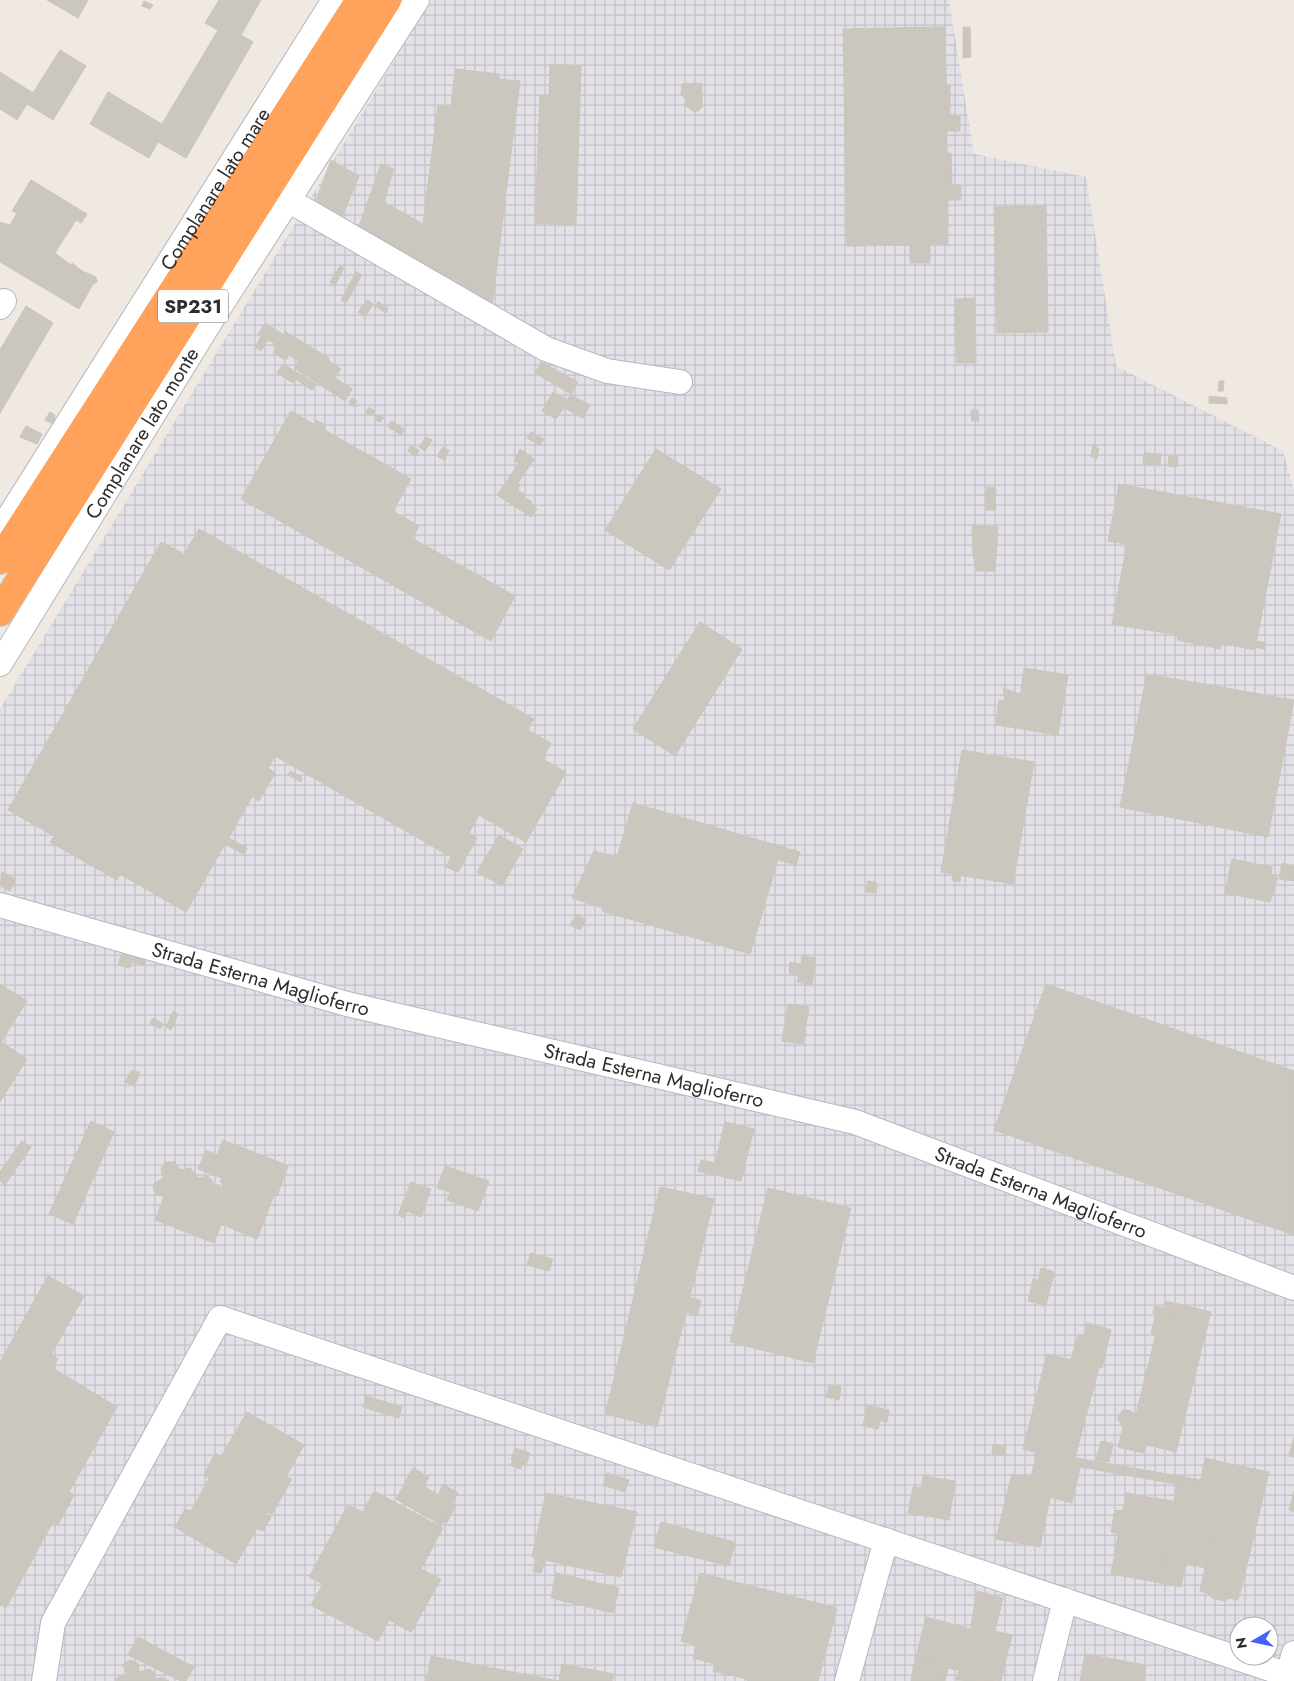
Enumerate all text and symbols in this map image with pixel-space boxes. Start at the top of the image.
street label: Complanare lato mare [153,102,278,276]
road number: SP231 [158,290,228,322]
street label: Complanare lato monte [78,342,206,525]
street label: Strada Esterna Maglioferro [148,935,372,1024]
street label: Strada Esterna Maglioferro [541,1036,767,1115]
street label: Strada Esterna Maglioferro [930,1139,1151,1246]
north arrow [1229,1616,1279,1666]
text: N [1230,1636,1252,1650]

